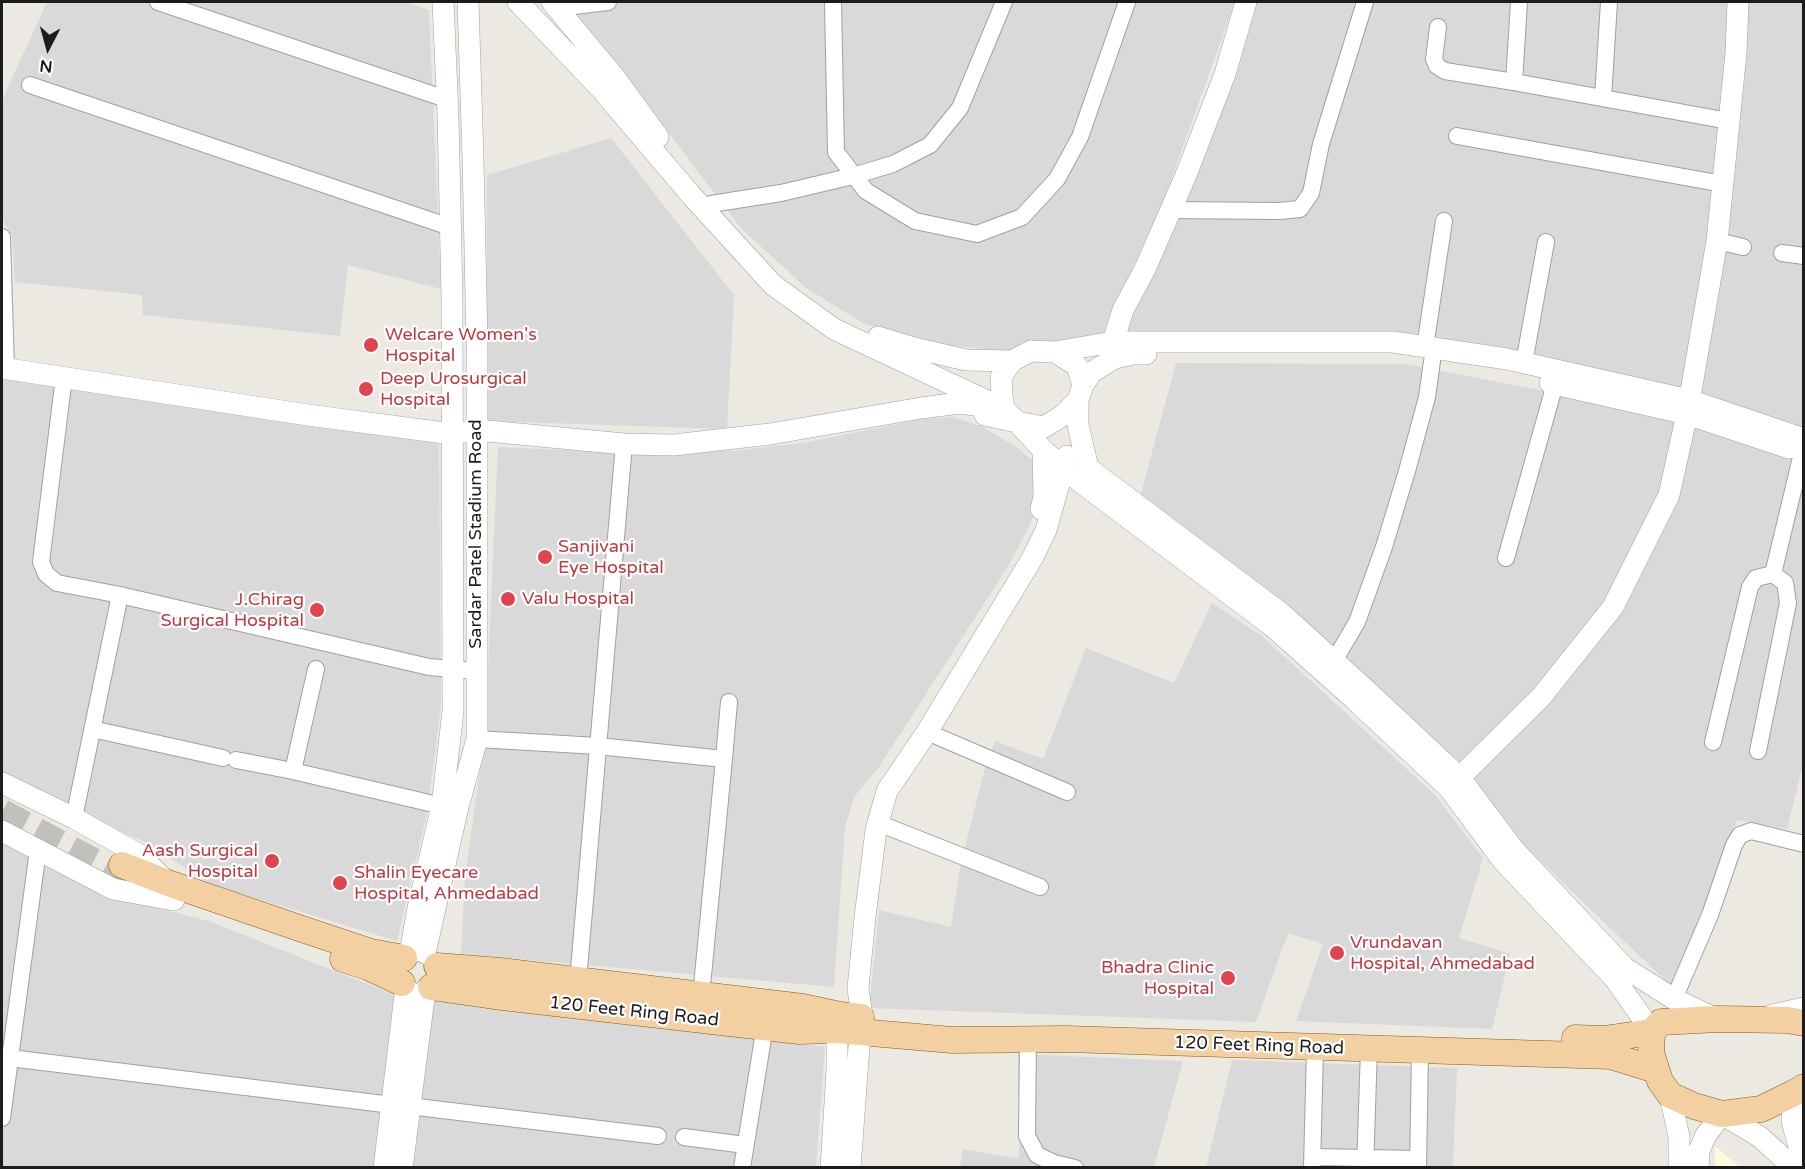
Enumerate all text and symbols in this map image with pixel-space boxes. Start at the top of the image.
north arrow [18,18,78,78]
text: N [39,55,54,77]
place label: Welcare Women's Hospital [385,324,537,366]
marker: Welcare Women's Hospital [362,336,380,354]
place label: Deep Urosurgical Hospital [380,368,527,410]
marker: Deep Urosurgical Hospital [357,380,375,398]
street label: Sardar Patel Stadium Road [465,419,487,649]
place label: Sanjivani Eye Hospital [558,536,664,578]
marker: Sanjivani Eye Hospital [536,548,554,566]
place label: Valu Hospital [522,588,634,610]
place label: J.Chirag Surgical Hospital [161,589,304,632]
marker: Valu Hospital [499,590,517,608]
marker: J.Chirag Surgical Hospital [308,601,326,619]
place label: Aash Surgical Hospital [142,840,258,882]
marker: Aash Surgical Hospital [263,852,281,870]
place label: Shalin Eyecare Hospital, Ahmedabad [354,862,539,904]
marker: Shalin Eyecare Hospital, Ahmedabad [331,874,349,892]
place label: Vrundavan Hospital, Ahmedabad [1350,932,1535,974]
marker: Vrundavan Hospital, Ahmedabad [1328,944,1346,962]
place label: Bhadra Clinic Hospital [1101,957,1214,1000]
marker: Bhadra Clinic Hospital [1219,969,1237,987]
street label: 120 Feet Ring Road [548,992,720,1032]
street label: 120 Feet Ring Road [1174,1032,1344,1060]

